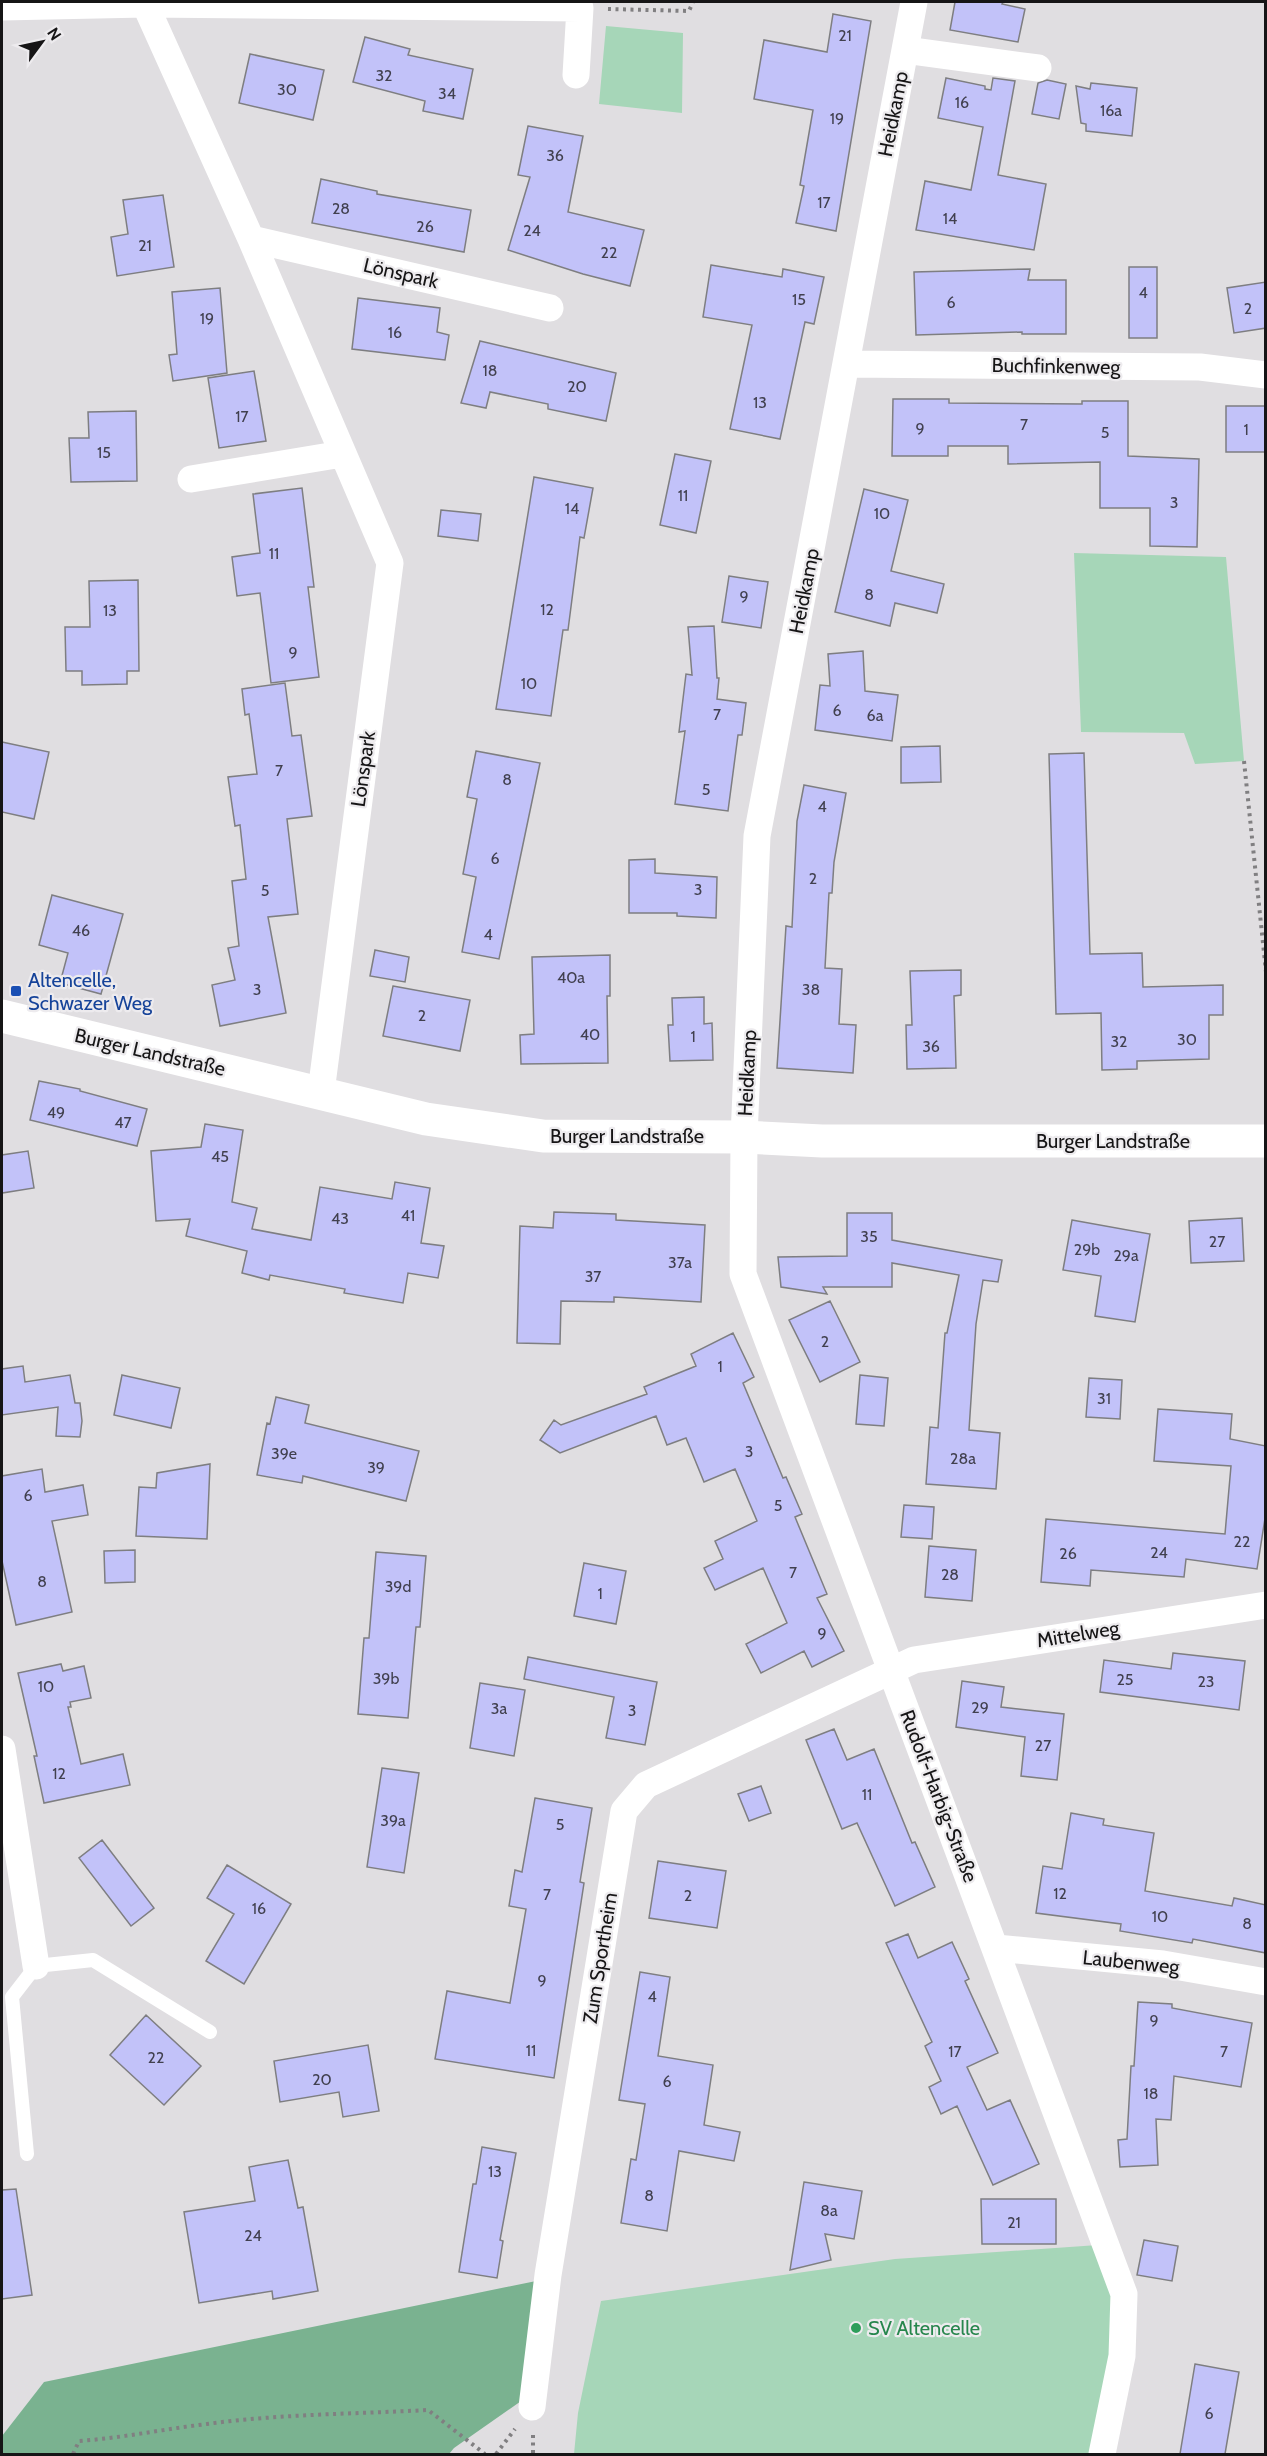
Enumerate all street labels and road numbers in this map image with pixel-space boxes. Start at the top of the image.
street label: Heidkamp [873,69,913,159]
street label: Lönspark [361,253,441,293]
street label: Buchfinkenweg [992,353,1122,379]
street label: Heidkamp [784,546,824,636]
street label: Lönspark [346,730,380,808]
street label: Burger Landstraße [72,1023,228,1081]
street label: Heidkamp [733,1029,761,1117]
street label: Burger Landstraße [550,1124,704,1148]
street label: Burger Landstraße [1036,1129,1190,1153]
street label: Mittelweg [1035,1615,1122,1652]
street label: Rudolf-Harbig-Straße [895,1706,983,1886]
street label: Zum Sportheim [578,1891,622,2025]
street label: Laubenweg [1081,1945,1182,1979]

